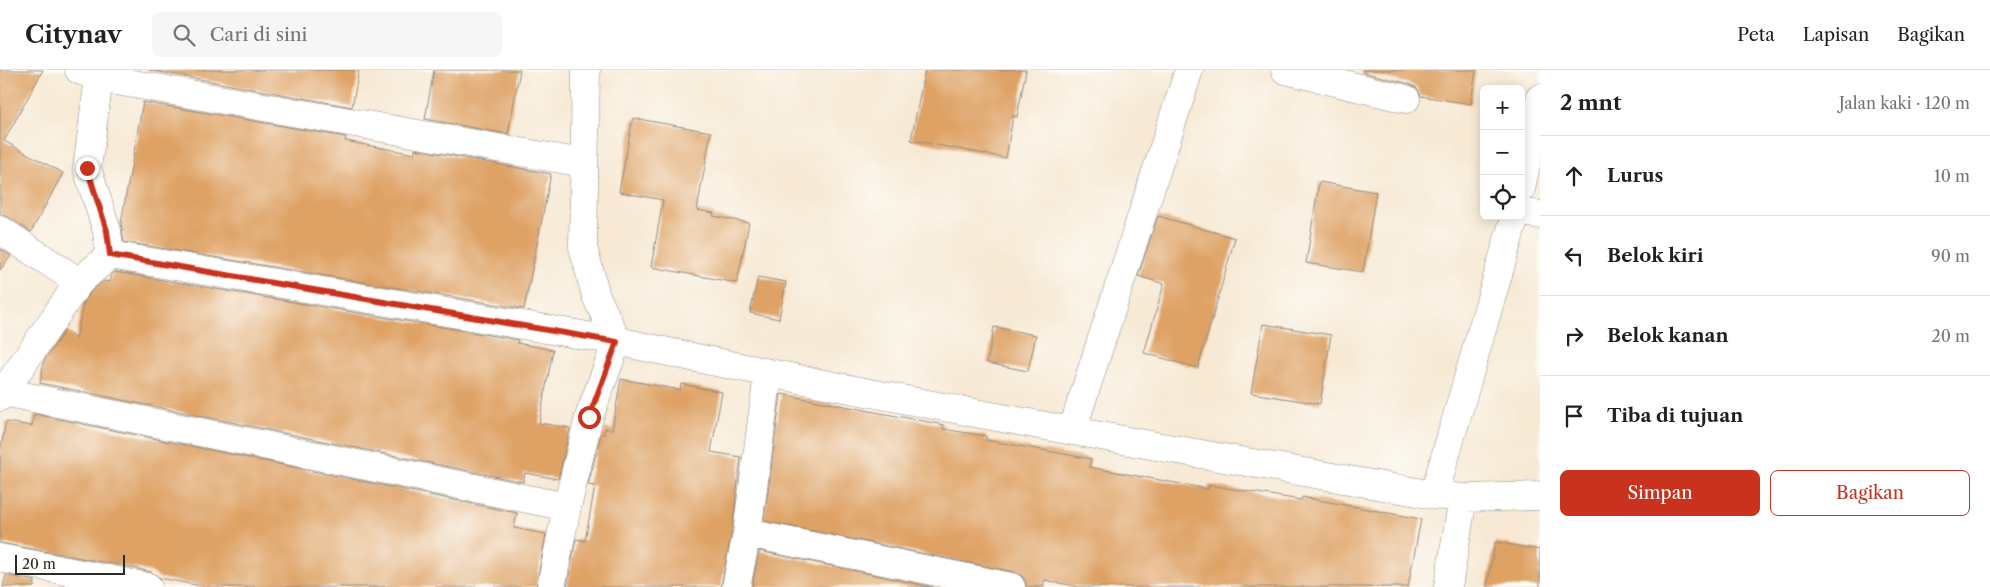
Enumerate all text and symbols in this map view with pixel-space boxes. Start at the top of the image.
search box [152,12,502,57]
text: Citynav [25,20,122,49]
icon: search [170,21,198,49]
text: Cari di sini [210,23,307,46]
text: Peta [1737,24,1775,46]
text: Lapisan [1803,24,1869,46]
text: Bagikan [1897,24,1965,46]
map controls [1480,85,1525,220]
button: + [1480,85,1525,130]
text: 2 mnt [1560,90,1621,115]
text: Jalan kaki · 120 m [1839,93,1970,113]
button: − [1480,130,1525,175]
route end [76,157,99,180]
icon: ahead [1560,162,1588,190]
text: Lurus [1607,164,1663,187]
text: 10 m [1934,166,1970,186]
button: locate [1480,175,1525,220]
icon: left [1560,242,1588,270]
text: Belok kiri [1607,244,1704,267]
text: 90 m [1931,246,1970,266]
icon: right [1560,322,1588,350]
text: Belok kanan [1607,324,1729,347]
text: 20 m [1931,326,1970,346]
icon: arrive [1560,402,1588,430]
text: Tiba di tujuan [1607,404,1743,427]
route start [578,406,601,429]
button: Simpan [1560,470,1760,516]
button: Bagikan [1770,470,1970,516]
scale bar [15,552,125,575]
text: 20 m [22,555,56,573]

